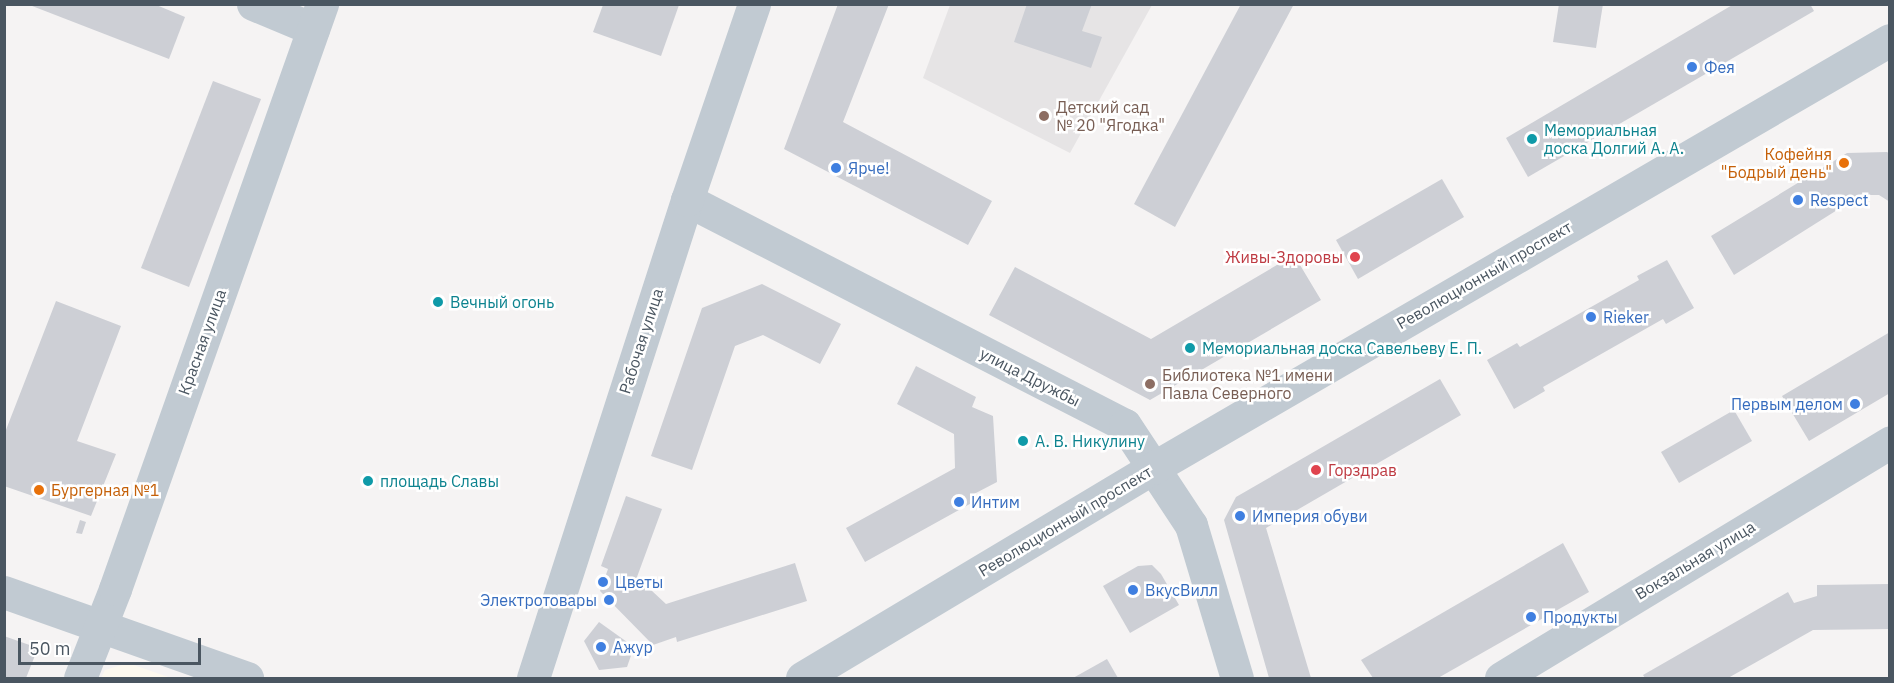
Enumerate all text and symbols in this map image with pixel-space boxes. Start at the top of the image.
place label: Фея [1704,57,1735,77]
marker: Фея [1685,60,1699,74]
place label: Детский сад № 20 "Ягодка" [1056,97,1165,135]
marker: Детский сад № 20 "Ягодка" [1037,109,1051,123]
place label: Мемориальная доска Долгий А. А. [1544,120,1684,158]
marker: Мемориальная доска Долгий А. А. [1525,132,1539,146]
place label: Кофейня "Бодрый день" [1721,144,1832,182]
marker: Кофейня "Бодрый день" [1837,156,1851,170]
place label: Ярче! [848,158,889,178]
marker: Ярче! [829,161,843,175]
place label: Respect [1810,190,1868,210]
marker: Respect [1791,193,1805,207]
street label: Революционный проспект [1393,217,1575,333]
place label: Живы-Здоровы [1225,247,1343,267]
marker: Живы-Здоровы [1348,250,1362,264]
street label: Рабочая улица [615,286,667,396]
street label: Красная улица [174,287,230,397]
place label: Вечный огонь [450,292,554,312]
marker: Вечный огонь [431,295,445,309]
place label: Rieker [1603,307,1649,327]
marker: Rieker [1584,310,1598,324]
place label: Мемориальная доска Савельеву Е. П. [1202,338,1482,358]
marker: Мемориальная доска Савельеву Е. П. [1183,341,1197,355]
street label: улица Дружбы [977,344,1083,410]
place label: Библиотека №1 имени Павла Северного [1162,365,1333,403]
marker: Библиотека №1 имени Павла Северного [1143,377,1157,391]
place label: Первым делом [1731,394,1843,414]
marker: Первым делом [1848,397,1862,411]
place label: А. В. Никулину [1035,431,1145,451]
marker: А. В. Никулину [1016,434,1030,448]
place label: Горздрав [1328,460,1397,480]
street label: Революционный проспект [975,462,1155,580]
marker: Горздрав [1309,463,1323,477]
place label: площадь Славы [380,471,499,491]
marker: площадь Славы [361,474,375,488]
place label: Бургерная №1 [51,480,159,500]
marker: Бургерная №1 [32,483,46,497]
place label: Интим [971,492,1020,512]
marker: Интим [952,495,966,509]
place label: Империя обуви [1252,506,1368,526]
marker: Империя обуви [1233,509,1247,523]
street label: Вокзальная улица [1631,517,1759,603]
place label: Цветы [615,572,663,592]
marker: Цветы [596,575,610,589]
place label: ВкусВилл [1145,580,1218,600]
marker: ВкусВилл [1126,583,1140,597]
place label: Электротовары [480,590,597,610]
marker: Электротовары [602,593,616,607]
place label: Продукты [1543,607,1618,627]
marker: Продукты [1524,610,1538,624]
scale bar [21,626,204,664]
text: 50 m [29,637,71,660]
place label: Ажур [613,637,653,657]
marker: Ажур [594,640,608,654]

